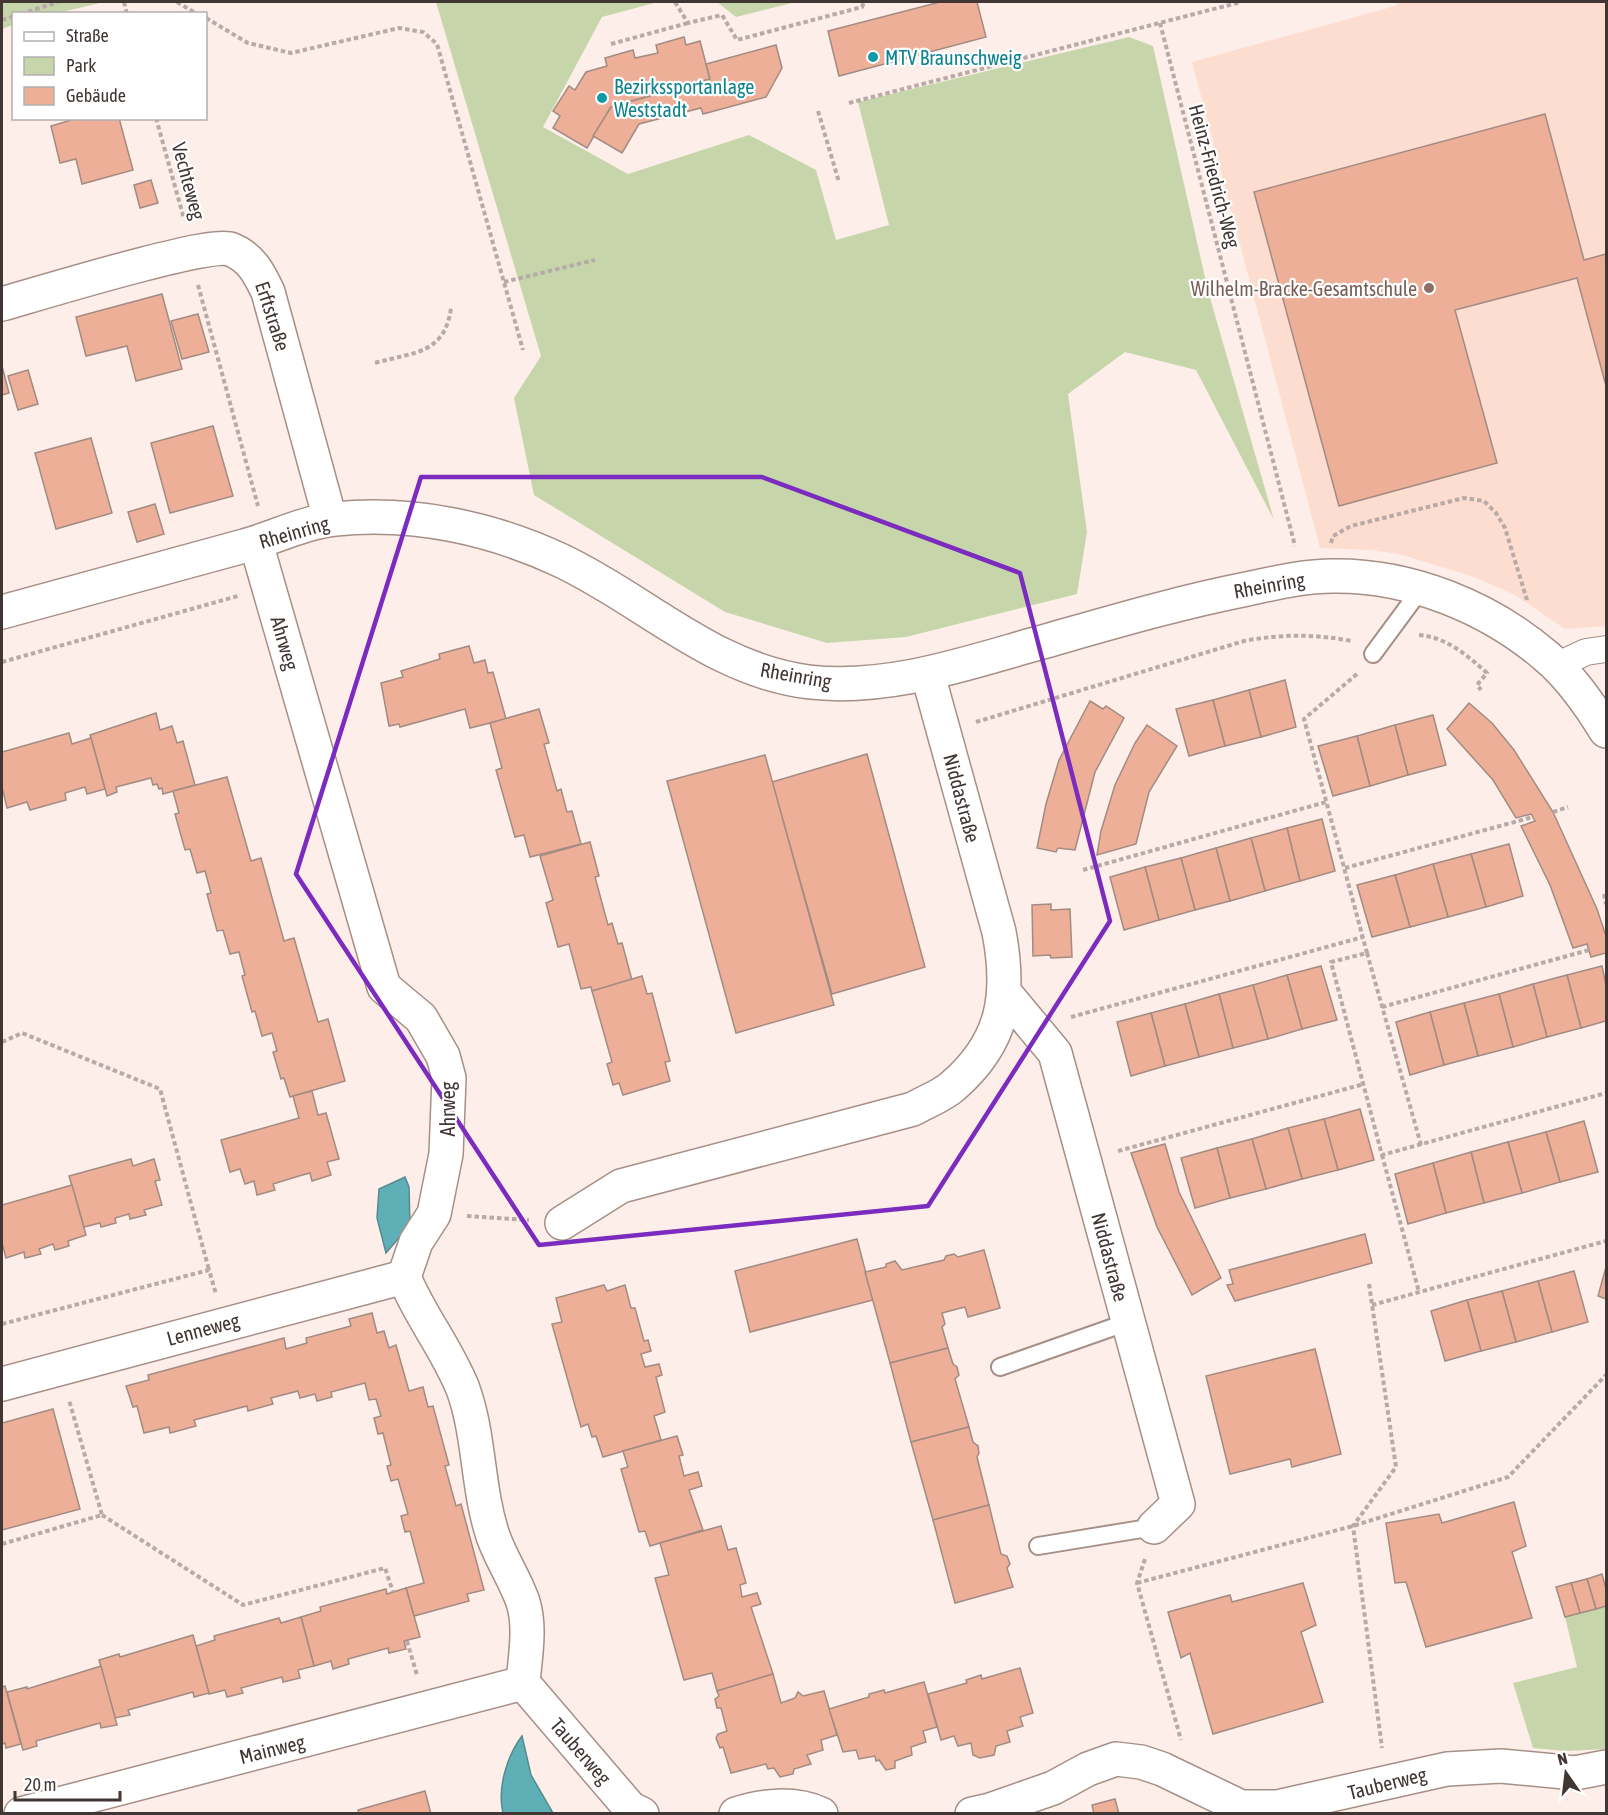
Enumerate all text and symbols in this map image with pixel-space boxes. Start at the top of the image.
legend [12,12,207,120]
text: Straße [66,25,109,46]
place label: MTV Braunschweig [885,46,1022,69]
marker: MTV Braunschweig [866,50,880,64]
text: Park [66,55,96,76]
place label: Bezirkssportanlage Weststadt [614,75,754,121]
text: Gebäude [66,85,126,106]
marker: Bezirkssportanlage Weststadt [595,91,609,105]
street label: Heinz-Friedrich-Weg [1185,102,1245,251]
street label: Vechteweg [168,140,210,223]
place label: Wilhelm-Bracke-Gesamtschule [1191,277,1417,300]
street label: Erftstraße [251,278,295,354]
marker: Wilhelm-Bracke-Gesamtschule [1422,281,1436,295]
street label: Rheinring [256,511,332,553]
street label: Rheinring [1232,567,1307,603]
street label: Ahrweg [266,613,304,673]
street label: Rheinring [759,657,834,693]
street label: Niddastraße [939,751,985,845]
street label: Ahrweg [436,1081,459,1136]
street label: Niddastraße [1087,1210,1133,1304]
street label: Lenneweg [164,1308,242,1350]
street label: Tauberweg [546,1713,616,1789]
street label: Mainweg [237,1730,307,1768]
north arrow [1536,1743,1596,1803]
text: N [1556,1749,1569,1768]
street label: Tauberweg [1345,1762,1429,1804]
scale bar [15,1764,120,1802]
text: 20 m [24,1774,56,1795]

